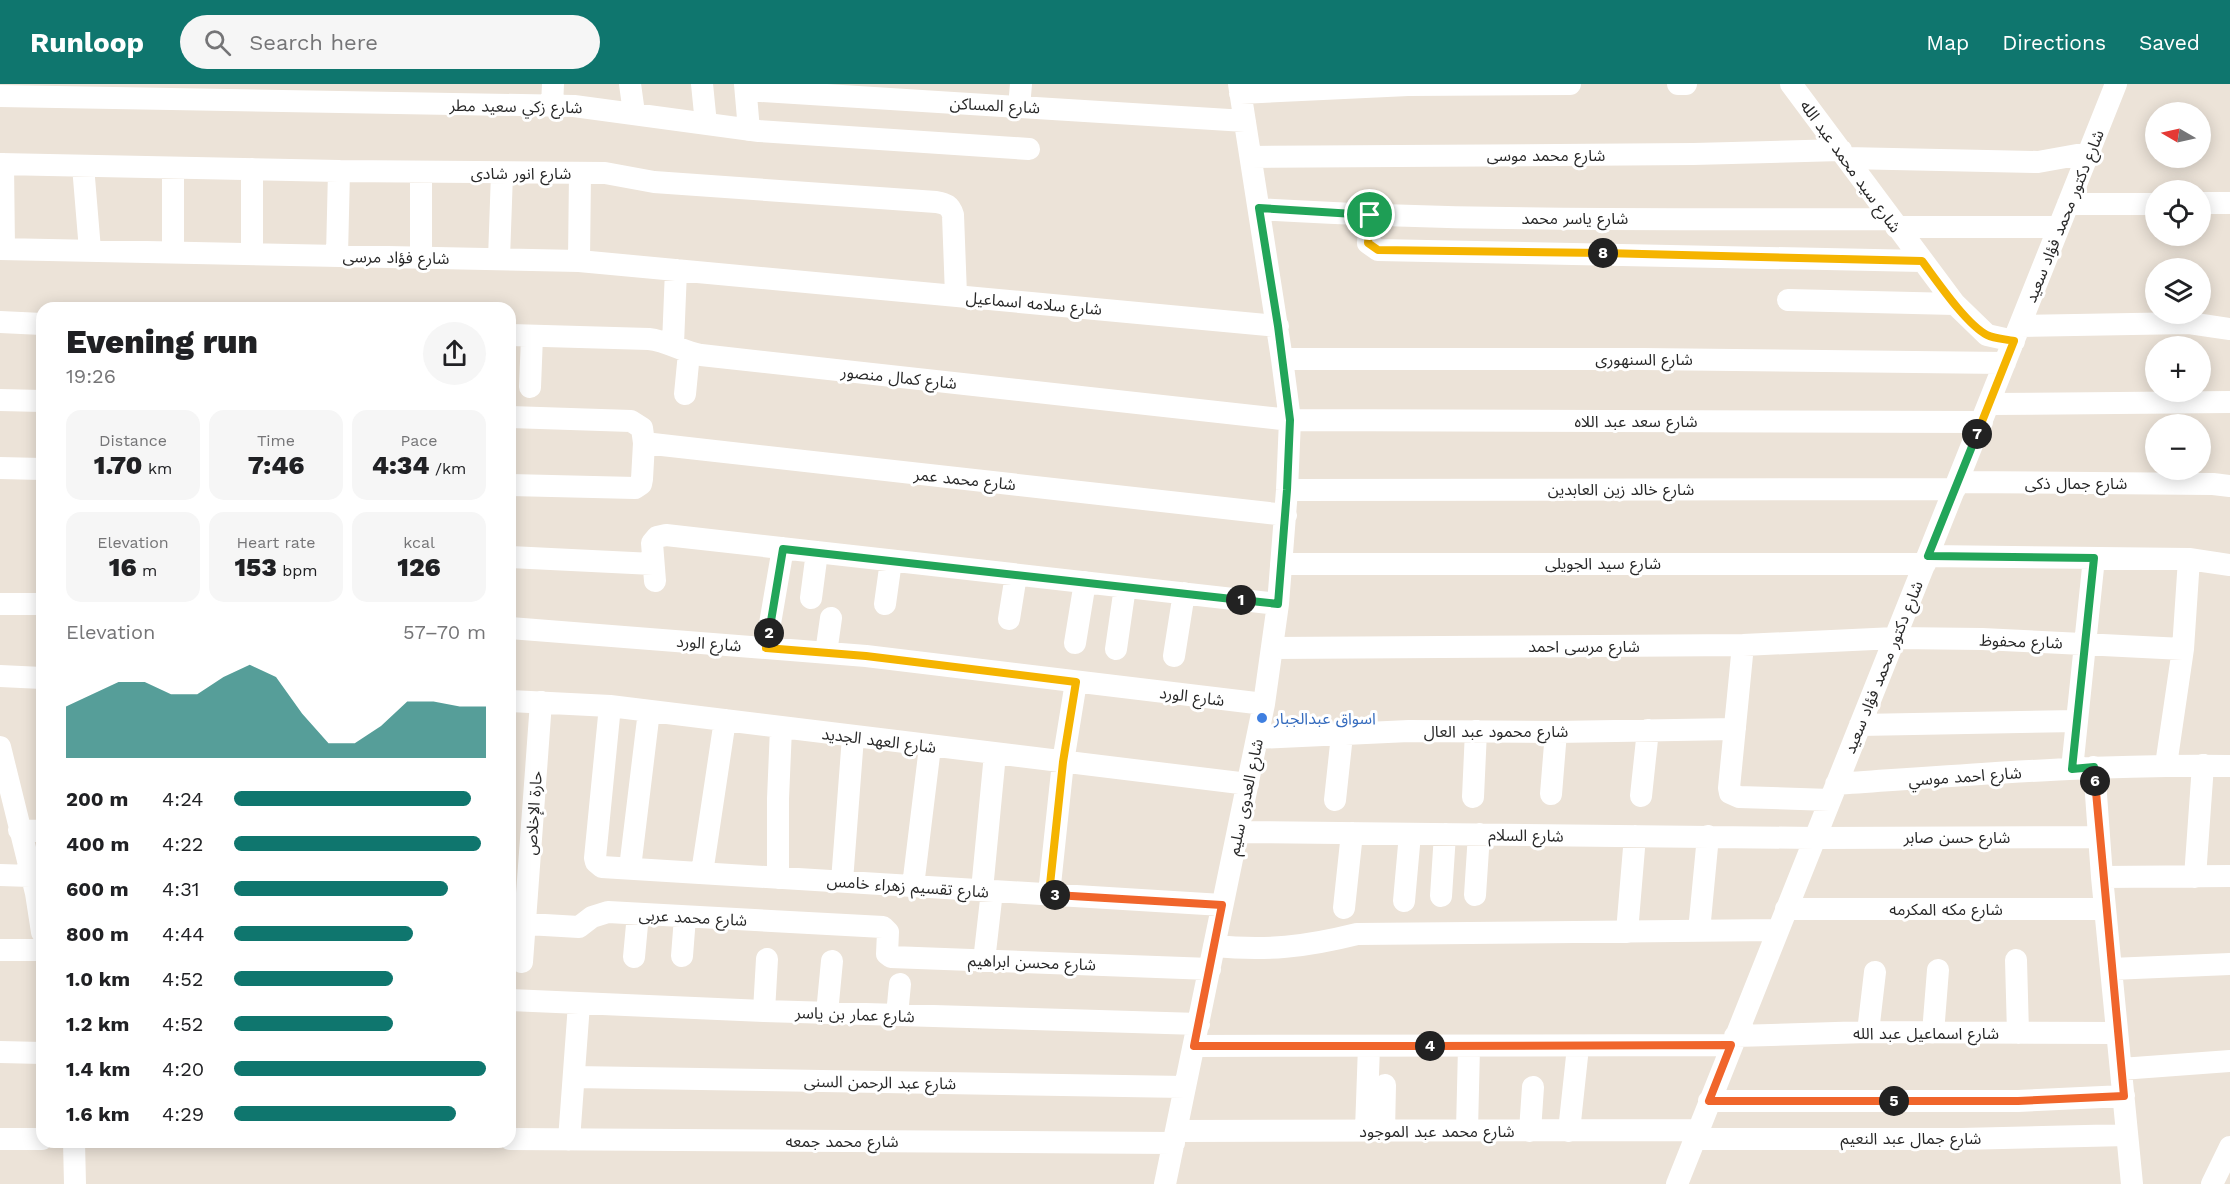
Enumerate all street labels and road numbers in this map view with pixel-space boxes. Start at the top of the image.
street label: شارع المساكن [949,94,1041,120]
street label: شارع زكي سعيد مطر [448,96,582,120]
street label: شارع سيد محمد عبد الله [1794,96,1905,238]
street label: شارع دكتور محمد فؤاد سعيد [2021,127,2111,306]
street label: شارع محمد موسى [1487,146,1605,168]
street label: شارع انور شادى [471,164,571,186]
street label: شارع ياسر محمد [1522,209,1628,231]
street label: شارع فؤاد مرسى [342,247,450,271]
street label: شارع سلامه اسماعيل [965,288,1103,322]
street label: شارع السنهورى [1595,350,1693,372]
street label: شارع كمال منصور [839,362,958,396]
street label: شارع سعد عبد اللاه [1574,412,1698,434]
street label: شارع محمد عمر [912,465,1017,497]
street label: شارع جمال ذكى [2025,474,2127,496]
street label: شارع خالد زين العابدين [1548,480,1694,502]
street label: شارع سيد الجويلى [1545,554,1661,576]
street label: شارع دكتور محمد فؤاد سعيد [1840,578,1930,757]
street label: شارع محفوظ [1979,631,2063,655]
street label: شارع الورد [676,632,742,658]
street label: شارع مرسى احمد [1528,637,1640,659]
street label: شارع الورد [1158,683,1225,713]
street label: شارع محمود عبد العال [1424,722,1568,744]
street label: شارع العهد الجديد [820,724,937,760]
street label: شارع العدوى سليم [1224,737,1270,858]
street label: شارع احمد موسي [1908,763,2022,793]
street label: حارة الإخلاص [521,770,547,856]
street label: شارع السلام [1488,825,1564,849]
street label: شارع حسن صابر [1903,828,2010,850]
street label: شارع تقسيم زهراء خامس [826,871,990,905]
street label: شارع مكه المكرمه [1889,900,2003,922]
street label: شارع محمد عربى [638,905,748,933]
street label: شارع محسن ابراهيم [968,951,1096,977]
street label: شارع عمار بن ياسر [794,1003,915,1029]
street label: شارع اسماعيل عبد الله [1853,1024,1999,1046]
street label: شارع عبد الرحمن السنى [804,1072,956,1096]
street label: شارع محمد عبد الموجود [1359,1122,1515,1144]
street label: شارع جمال عبد النعيم [1841,1129,1981,1151]
street label: شارع محمد جمعه [785,1132,899,1154]

